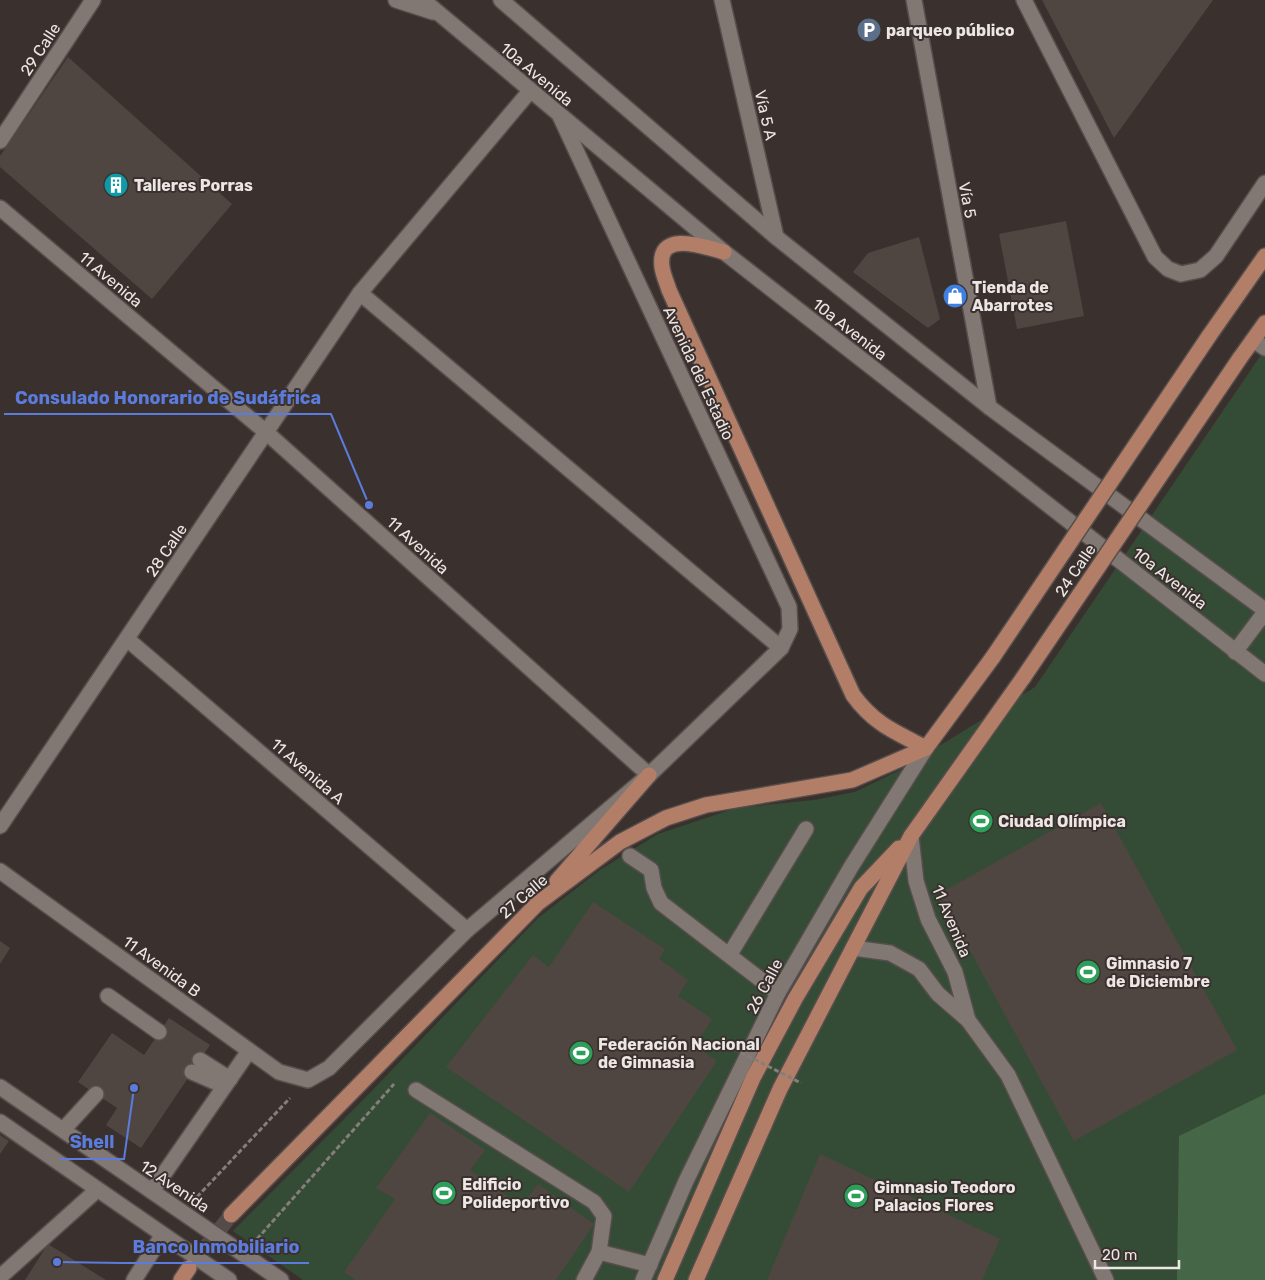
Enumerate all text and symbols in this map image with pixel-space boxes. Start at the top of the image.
parking icon: parqueo público [856,17,882,43]
street label: 29 Calle [16,19,64,79]
place label: parqueo público [886,21,1015,40]
street label: 10a Avenida [496,38,577,110]
street label: Vía 5 A [751,88,781,142]
building icon: Talleres Porras [103,172,129,198]
place label: Talleres Porras [134,176,253,195]
street label: Vía 5 [955,180,980,220]
street label: 11 Avenida [75,247,146,311]
place label: Tienda de Abarrotes [972,278,1053,315]
shop icon: Tienda de Abarrotes [942,283,968,309]
street label: 10a Avenida [809,295,891,364]
street label: Avenida del Estadio [659,303,738,443]
callout: Consulado Honorario de Sudáfrica [4,381,331,414]
text: Consulado Honorario de Sudáfrica [15,387,321,409]
street label: 11 Avenida [383,513,453,578]
street label: 28 Calle [142,520,191,580]
street label: 24 Calle [1051,540,1100,600]
street label: 10a Avenida [1129,544,1211,613]
street label: 11 Avenida A [267,734,348,809]
sports icon: Ciudad Olímpica [968,808,994,834]
place label: Ciudad Olímpica [998,812,1126,831]
street label: 27 Calle [495,870,551,922]
street label: 11 Avenida [928,882,975,960]
street label: 11 Avenida B [119,932,204,1001]
place label: Gimnasio 7 de Diciembre [1106,954,1210,991]
street label: 26 Calle [742,956,787,1017]
sports icon: Gimnasio 7 de Diciembre [1075,959,1101,985]
place label: Federación Nacional de Gimnasia [598,1035,760,1072]
sports icon: Federación Nacional de Gimnasia [568,1040,594,1066]
callout: Shell [60,1126,124,1159]
text: Shell [70,1131,114,1153]
street label: 12 Avenida [136,1156,213,1216]
place label: Edificio Polideportivo [462,1175,570,1212]
place label: Gimnasio Teodoro Palacios Flores [874,1178,1016,1215]
sports icon: Edificio Polideportivo [431,1180,457,1206]
sports icon: Gimnasio Teodoro Palacios Flores [843,1183,869,1209]
callout: Banco Inmobiliario [122,1230,309,1263]
text: Banco Inmobiliario [133,1236,299,1258]
scale bar [1095,1238,1179,1270]
text: 20 m [1102,1246,1137,1264]

